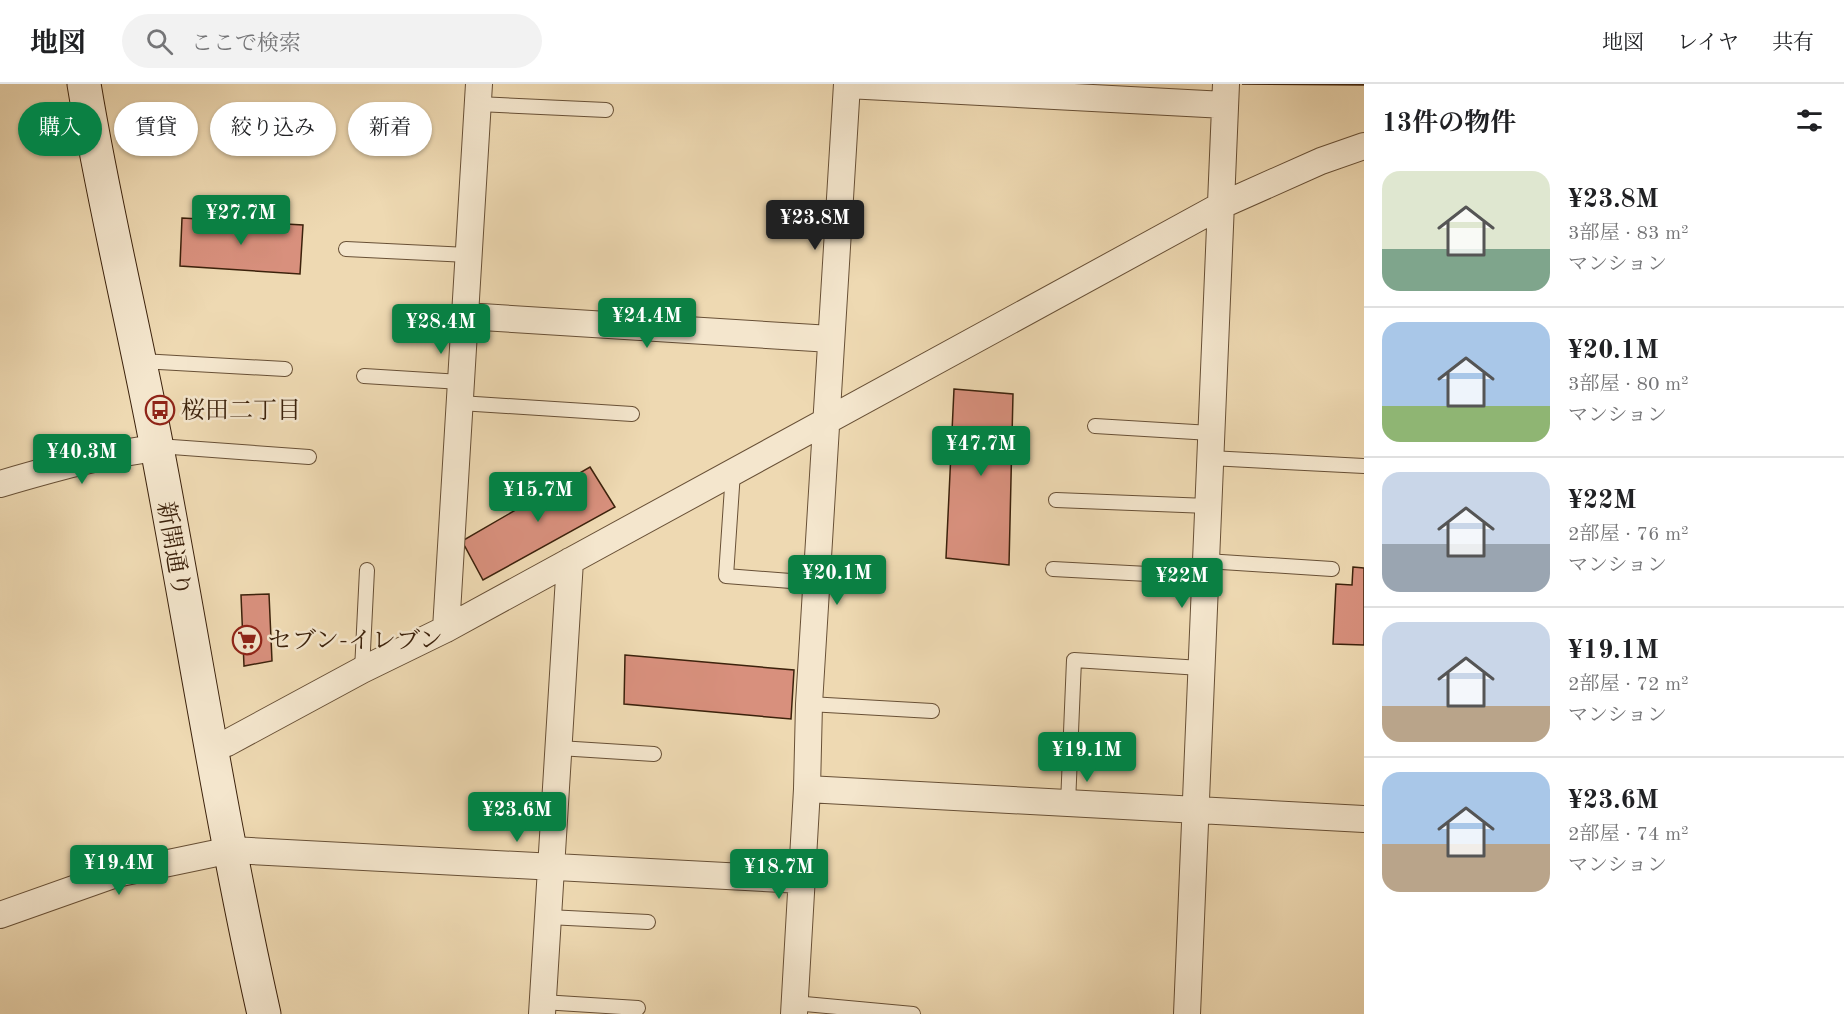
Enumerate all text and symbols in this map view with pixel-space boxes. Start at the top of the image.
search box [122,14,542,68]
icon: search [143,25,176,58]
text: 地図 [30,31,86,59]
text: ここで検索 [191,33,301,55]
text: 地図 [1602,33,1644,54]
text: レイヤ [1677,33,1739,54]
text: 共有 [1772,33,1814,54]
chip: 購入 [18,102,102,156]
chip: 賃貸 [114,102,198,156]
chip: 絞り込み [210,102,336,156]
chip: 新着 [348,102,432,156]
icon: filters [1793,104,1826,137]
text: 13件の物件 [1382,111,1516,137]
text: ¥23.8M [1568,187,1659,213]
pin: ¥27.7M [192,195,290,246]
icon: home [1430,195,1502,267]
pin: ¥23.8M [766,200,864,251]
text: ¥27.7M [206,204,276,224]
text: ¥23.8M [780,209,850,229]
text: 3部屋 · 83 m² [1568,224,1689,244]
text: マンション [1568,255,1667,275]
pin: ¥24.4M [598,298,696,349]
pin: ¥28.4M [392,304,490,355]
text: ¥24.4M [612,307,682,327]
text: ¥28.4M [406,313,476,333]
text: ¥20.1M [1568,338,1659,364]
icon: home [1430,346,1502,418]
text: 3部屋 · 80 m² [1568,375,1689,395]
bus stop icon: 桜田二丁目 [144,394,176,426]
place label: 桜田二丁目 [181,397,301,424]
text: マンション [1568,406,1667,426]
pin: ¥47.7M [932,426,1030,477]
pin: ¥40.3M [33,434,131,485]
text: ¥47.7M [946,435,1016,455]
text: ¥40.3M [47,443,117,463]
pin: ¥15.7M [489,472,587,523]
text: ¥15.7M [503,481,573,501]
text: ¥22M [1568,488,1636,514]
icon: home [1430,496,1502,568]
street label: 新開通り [152,499,195,599]
text: 2部屋 · 76 m² [1568,525,1689,545]
pin: ¥20.1M [788,555,886,606]
text: マンション [1568,556,1667,576]
pin: ¥22M [1146,558,1218,609]
text: ¥20.1M [802,564,872,584]
text: ¥22M [1156,567,1208,587]
supermarket icon: セブン-イレブン [231,624,263,656]
place label: セブン-イレブン [268,628,443,654]
text: ¥19.1M [1568,638,1659,664]
icon: home [1430,646,1502,718]
text: 2部屋 · 72 m² [1568,675,1689,695]
text: マンション [1568,706,1667,726]
pin: ¥19.1M [1038,732,1136,783]
text: ¥19.1M [1052,741,1122,761]
text: ¥23.6M [1568,788,1659,814]
pin: ¥23.6M [468,792,566,843]
icon: home [1430,796,1502,868]
text: ¥23.6M [482,801,552,821]
text: 2部屋 · 74 m² [1568,825,1689,845]
pin: ¥19.4M [70,845,168,896]
pin: ¥18.7M [730,849,828,900]
text: ¥19.4M [84,854,154,874]
text: マンション [1568,856,1667,876]
text: ¥18.7M [744,858,814,878]

